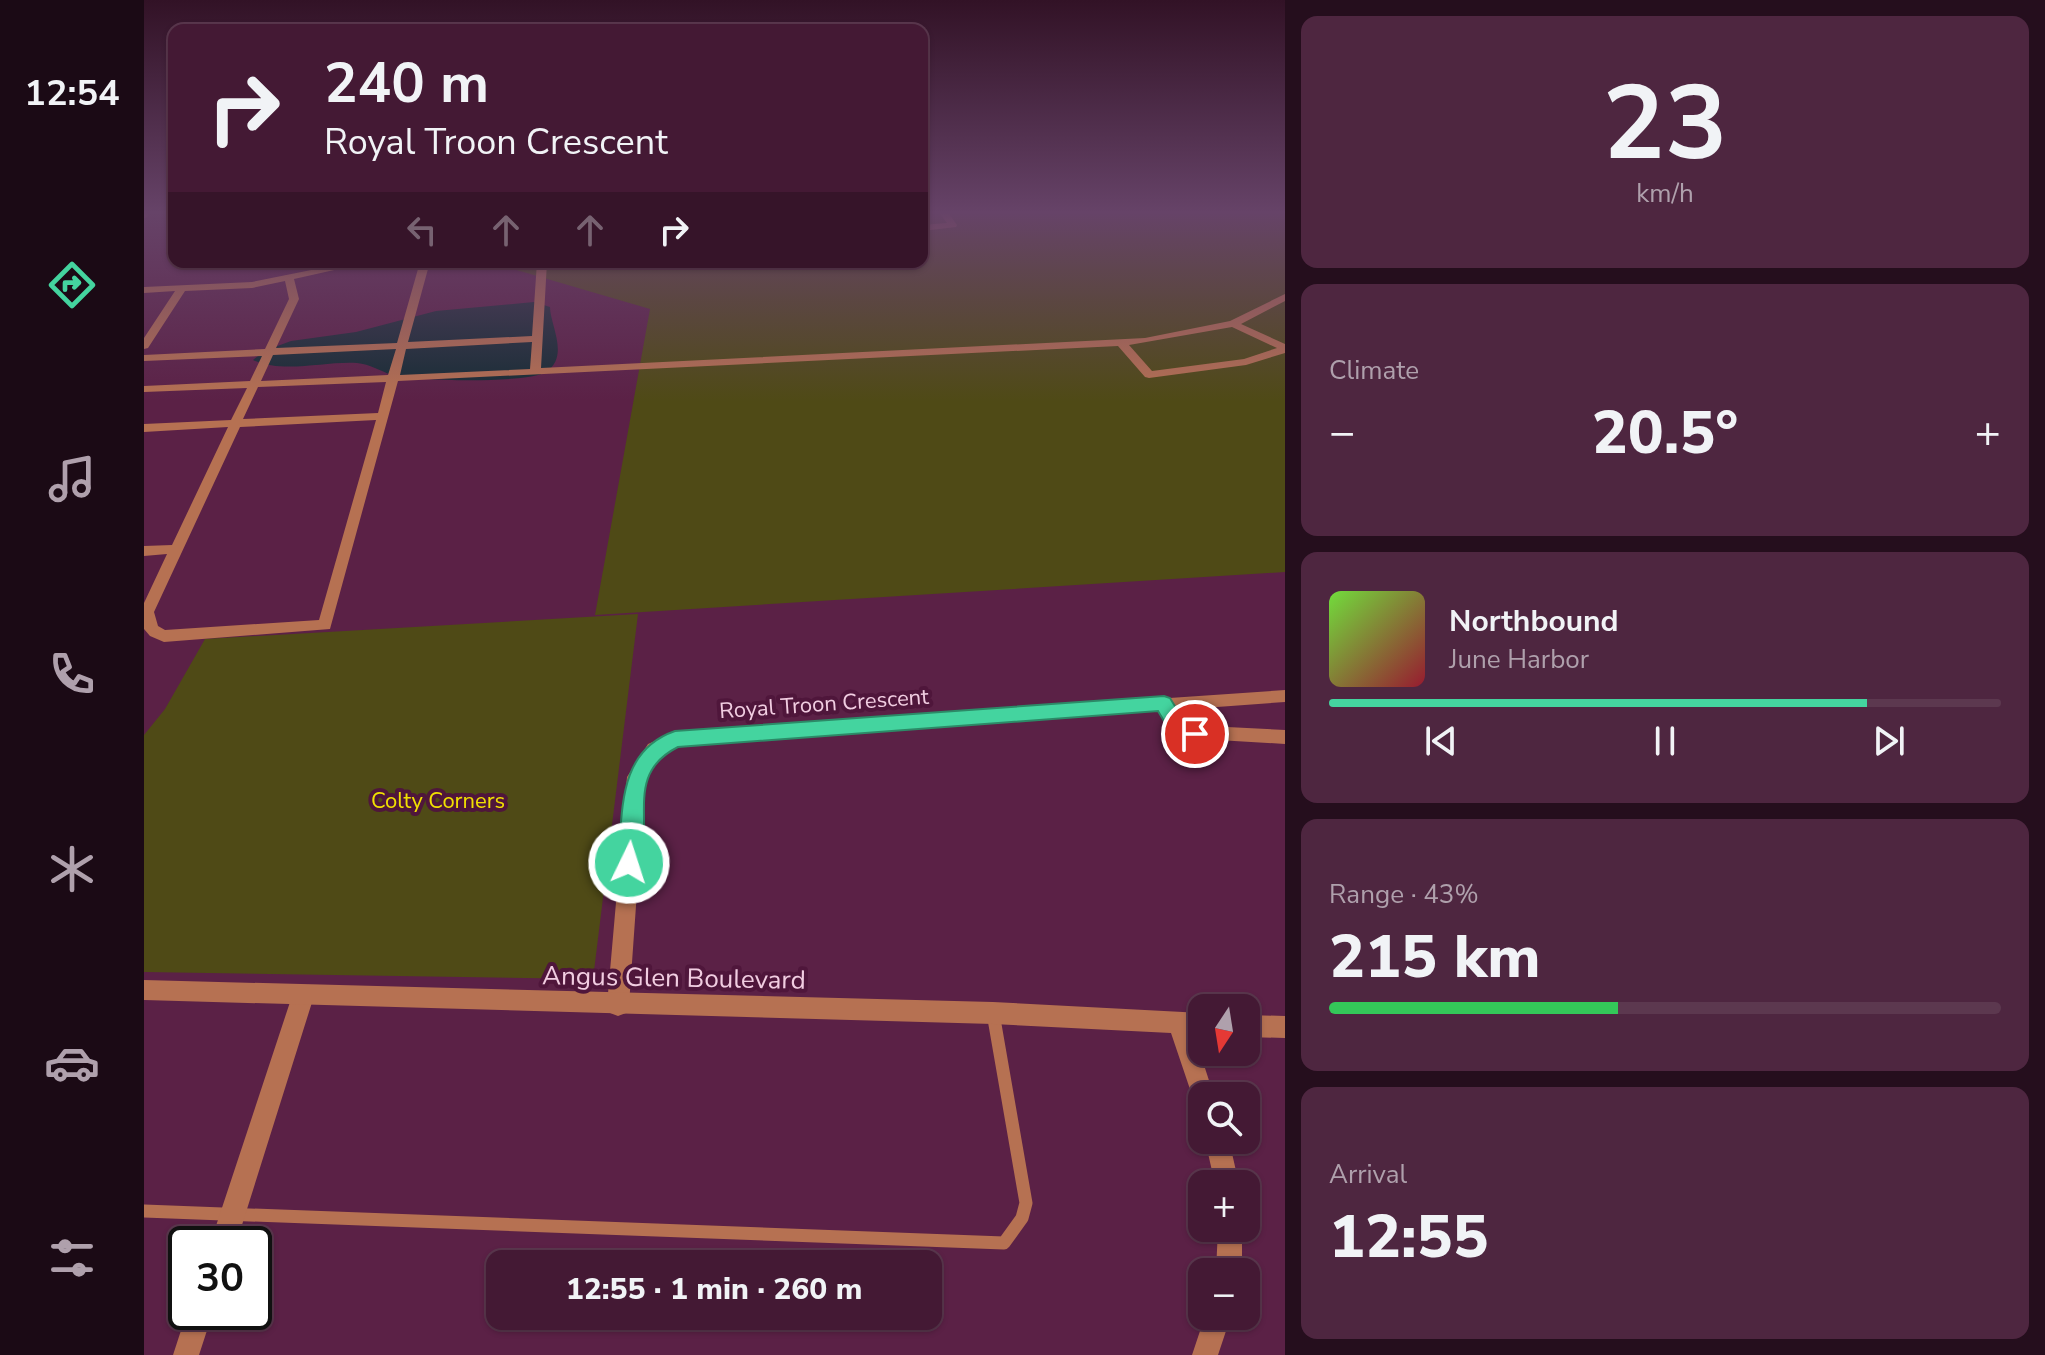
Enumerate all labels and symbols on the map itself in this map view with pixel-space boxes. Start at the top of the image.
street label: Royal Troon Crescent [718,682,930,726]
pin [1161,700,1229,768]
park label: Colty Corners [371,786,505,816]
position arrow [587,821,671,905]
street label: Angus Glen Boulevard [542,958,806,998]
north arrow [1188,994,1260,1066]
speed limit sign: 30 [168,1226,272,1330]

